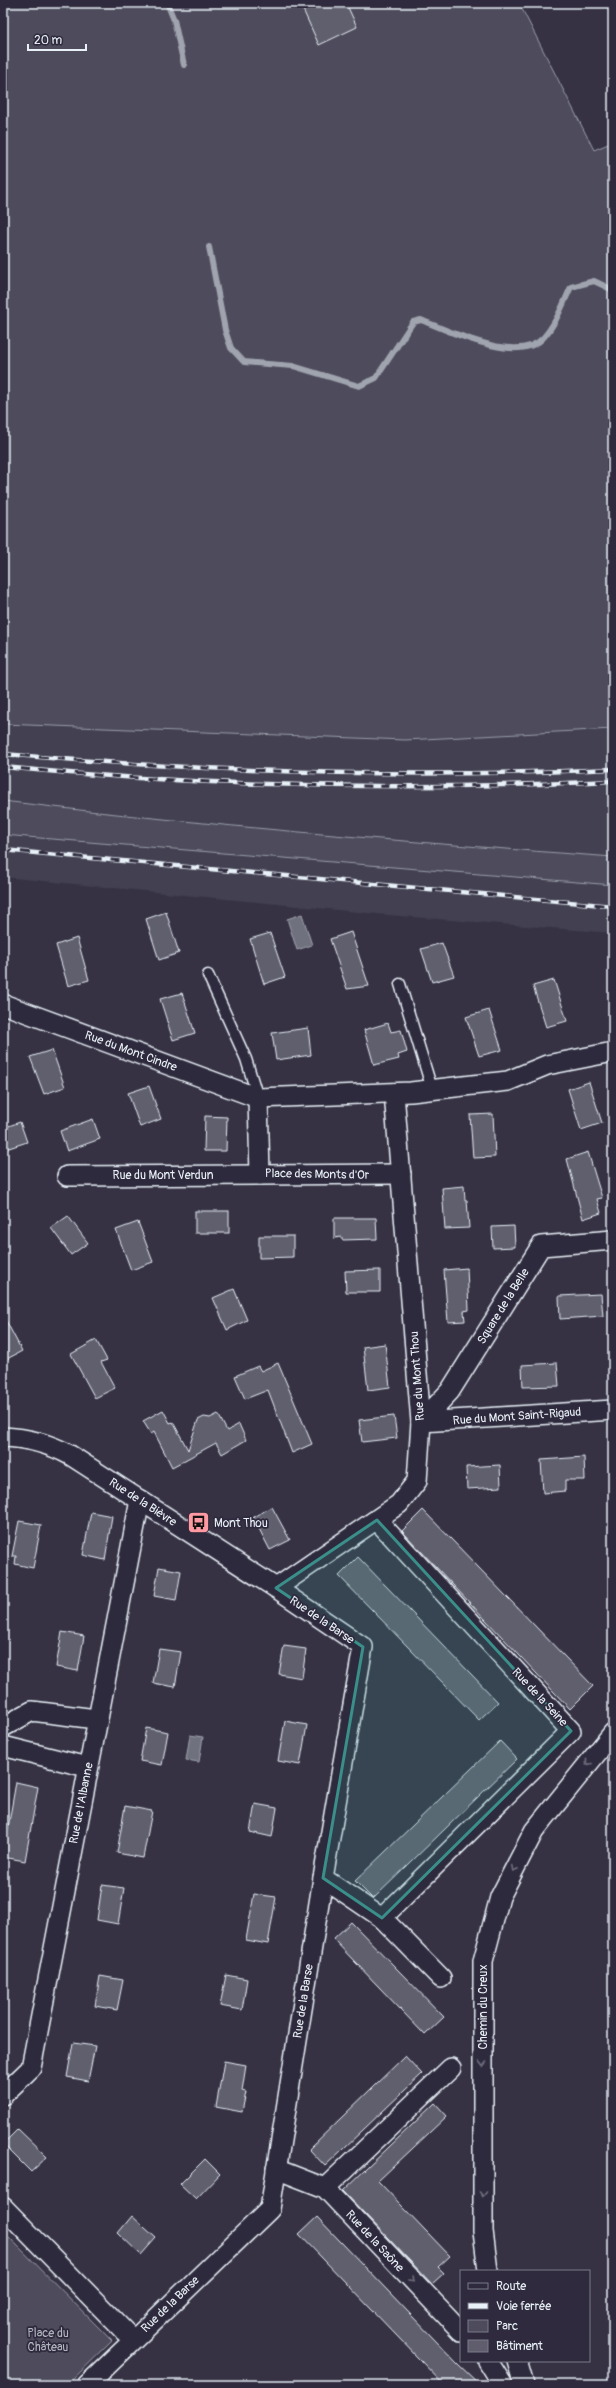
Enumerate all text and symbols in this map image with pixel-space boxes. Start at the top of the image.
scale bar [28,26,86,52]
text: 20 m [34,33,63,48]
street label: Rue du Mont Cindre [83,1028,179,1075]
street label: Place des Monts d'Or [265,1166,370,1183]
street label: Rue du Mont Verdun [113,1168,214,1183]
street label: Square de la Belle [474,1265,533,1347]
street label: Rue du Mont Thou [407,1331,428,1421]
street label: Rue du Mont Saint-Rigaud [452,1405,582,1428]
street label: Rue de la Bièvre [106,1475,179,1530]
bus stop icon: Mont Thou [185,1510,211,1536]
place label: Mont Thou [214,1516,268,1531]
street label: Rue de la Barse [286,1593,357,1648]
street label: Rue de la Seine [509,1665,571,1730]
one-way arrow [585,1758,592,1766]
street label: Rue de l'Albanne [66,1761,97,1845]
one-way arrow [511,1865,519,1873]
street label: Rue de la Barse [290,1963,317,2039]
street label: Chemin du Creux [476,1965,491,2049]
one-way arrow [479,2061,487,2067]
one-way arrow [479,2191,487,2197]
street label: Rue de la Saône [342,2207,407,2275]
legend [460,2270,590,2362]
street label: Rue de la Barse [138,2273,203,2336]
one-way arrow [407,2275,414,2282]
text: Route [496,2279,526,2294]
text: Voie ferrée [496,2299,551,2314]
text: Parc [496,2319,518,2334]
park label: Place du Château [27,2326,69,2355]
text: Bâtiment [496,2339,543,2354]

